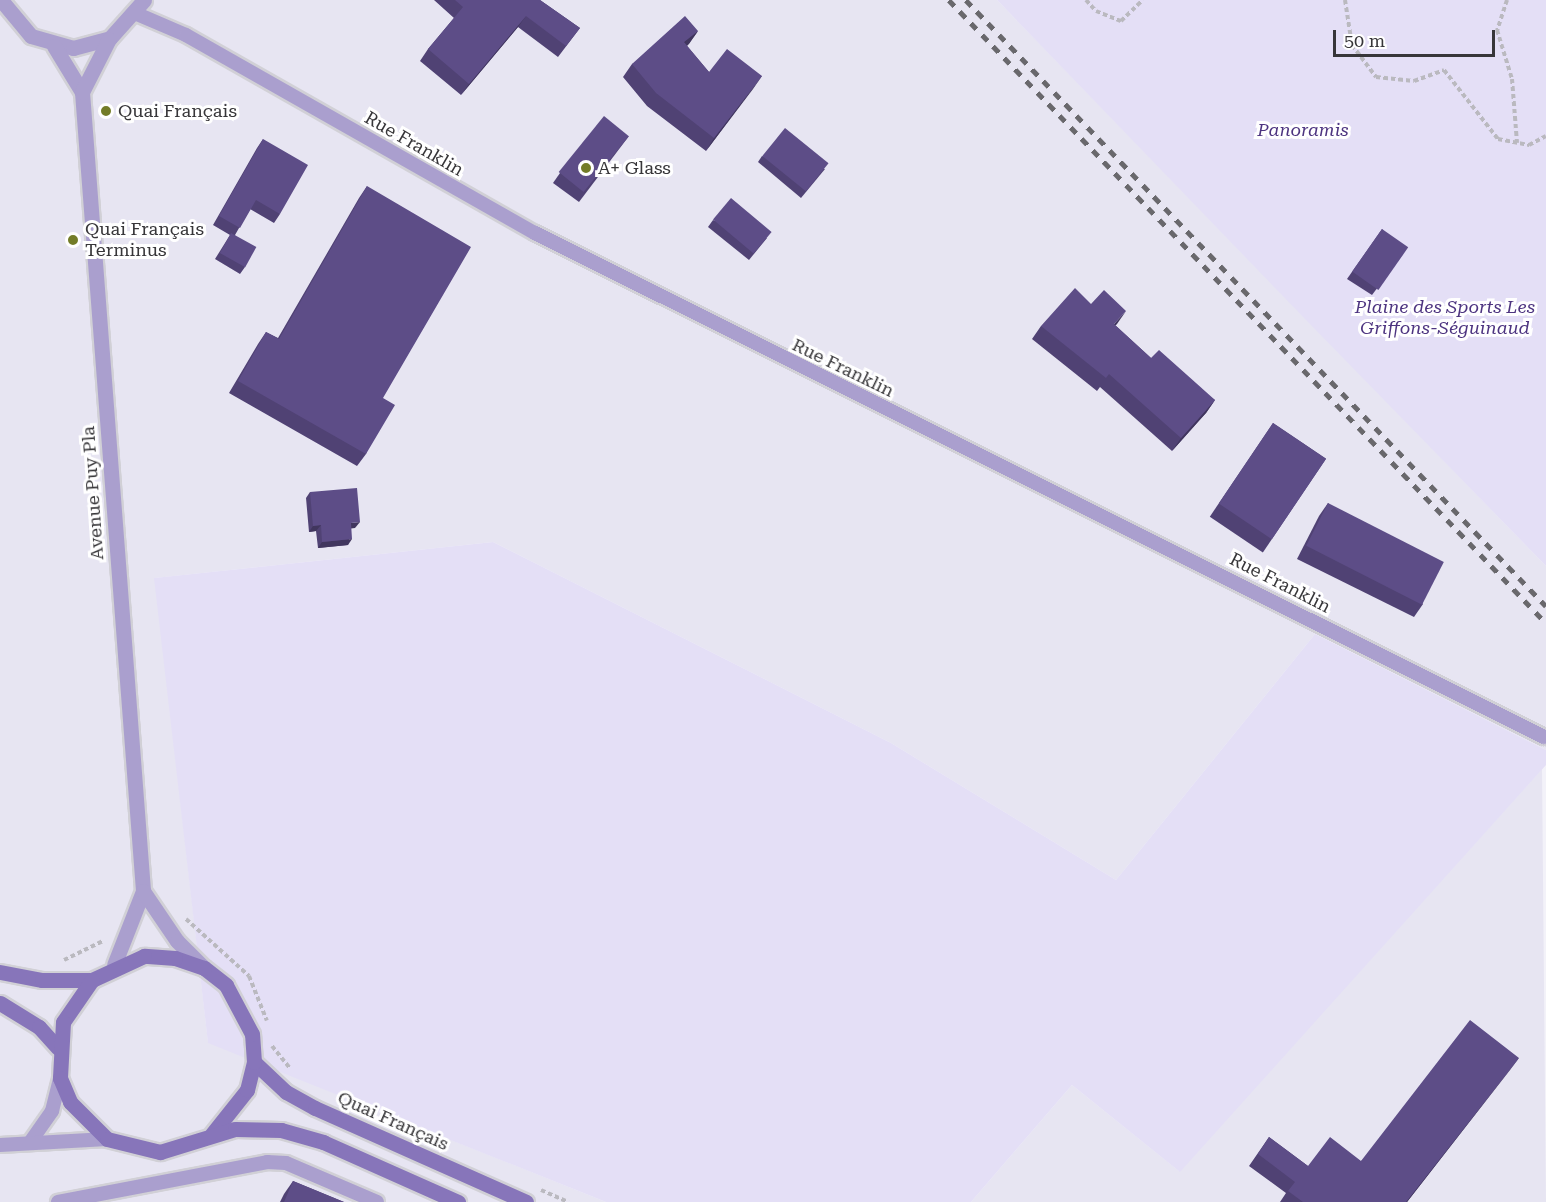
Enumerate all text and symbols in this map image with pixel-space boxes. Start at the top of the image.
scale bar [1336,18,1498,56]
text: 50 m [1344,30,1385,51]
place label: Quai Français [118,100,237,122]
marker: Quai Français [99,104,113,118]
street label: Rue Franklin [361,107,467,181]
park label: Panoramis [1257,119,1349,141]
place label: A+ Glass [598,157,671,179]
marker: A+ Glass [579,161,593,175]
place label: Quai Français Terminus [85,219,204,262]
marker: Quai Français Terminus [66,233,80,247]
park label: Plaine des Sports Les Griffons-Séguinaud [1355,297,1535,340]
street label: Rue Franklin [789,334,897,402]
street label: Avenue Puy Pla [78,425,108,561]
street label: Rue Franklin [1226,548,1334,618]
street label: Quai Français [334,1087,452,1155]

